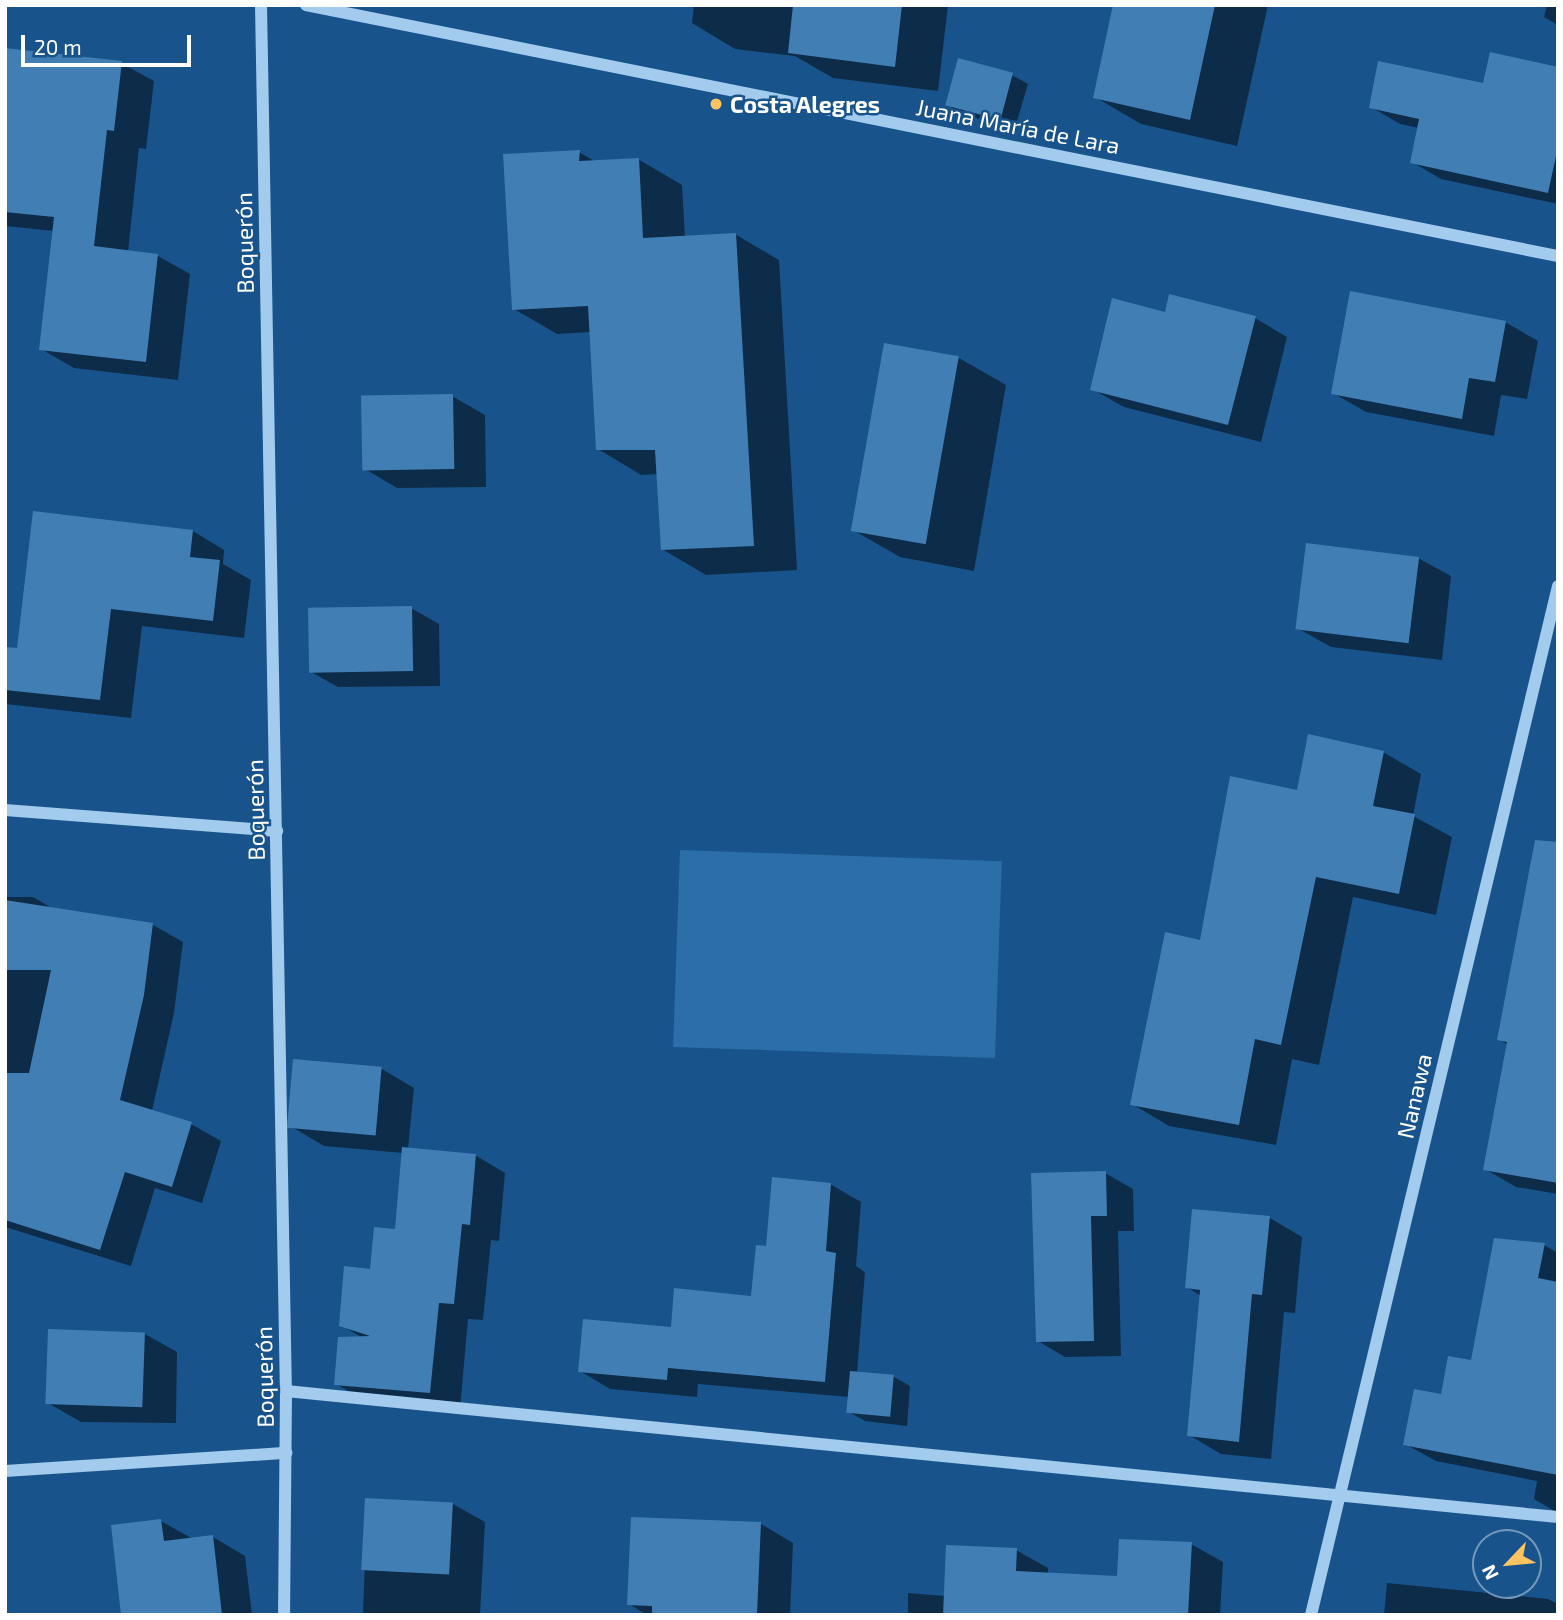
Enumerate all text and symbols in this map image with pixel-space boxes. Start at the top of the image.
scale bar [24,21,194,65]
text: 20 m [34,34,82,59]
place label: Costa Alegres [730,90,881,118]
street label: Juana María de Lara [914,93,1122,159]
marker: Costa Alegres [708,96,724,112]
street label: Boquerón [229,192,259,294]
street label: Boquerón [240,759,270,861]
street label: Nanawa [1391,1051,1437,1141]
street label: Boquerón [249,1326,279,1428]
north arrow [1472,1529,1542,1599]
text: N [1476,1561,1503,1584]

